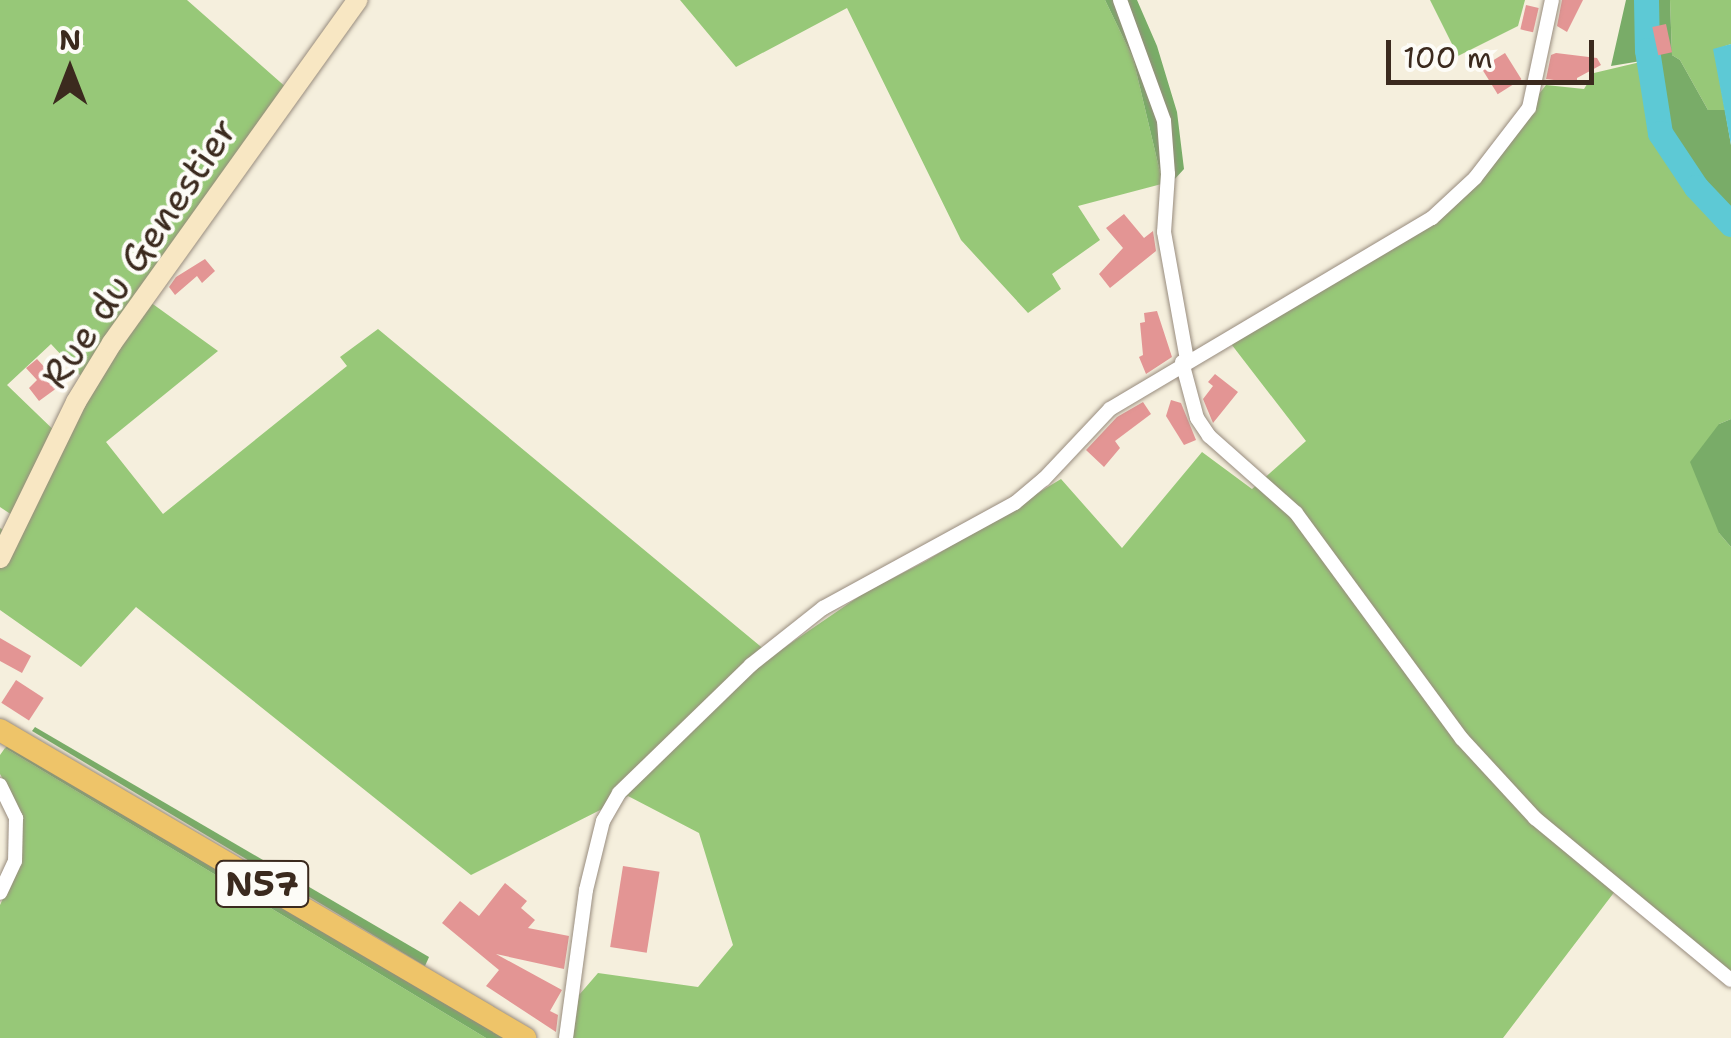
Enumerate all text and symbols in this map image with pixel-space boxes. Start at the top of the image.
north arrow [20,20,120,120]
scale bar [1391,20,1598,82]
text: N [59,21,81,59]
text: 100 m [1403,37,1493,78]
street label: Rue du Genestier [32,109,246,397]
road number: N57 [214,854,310,914]

